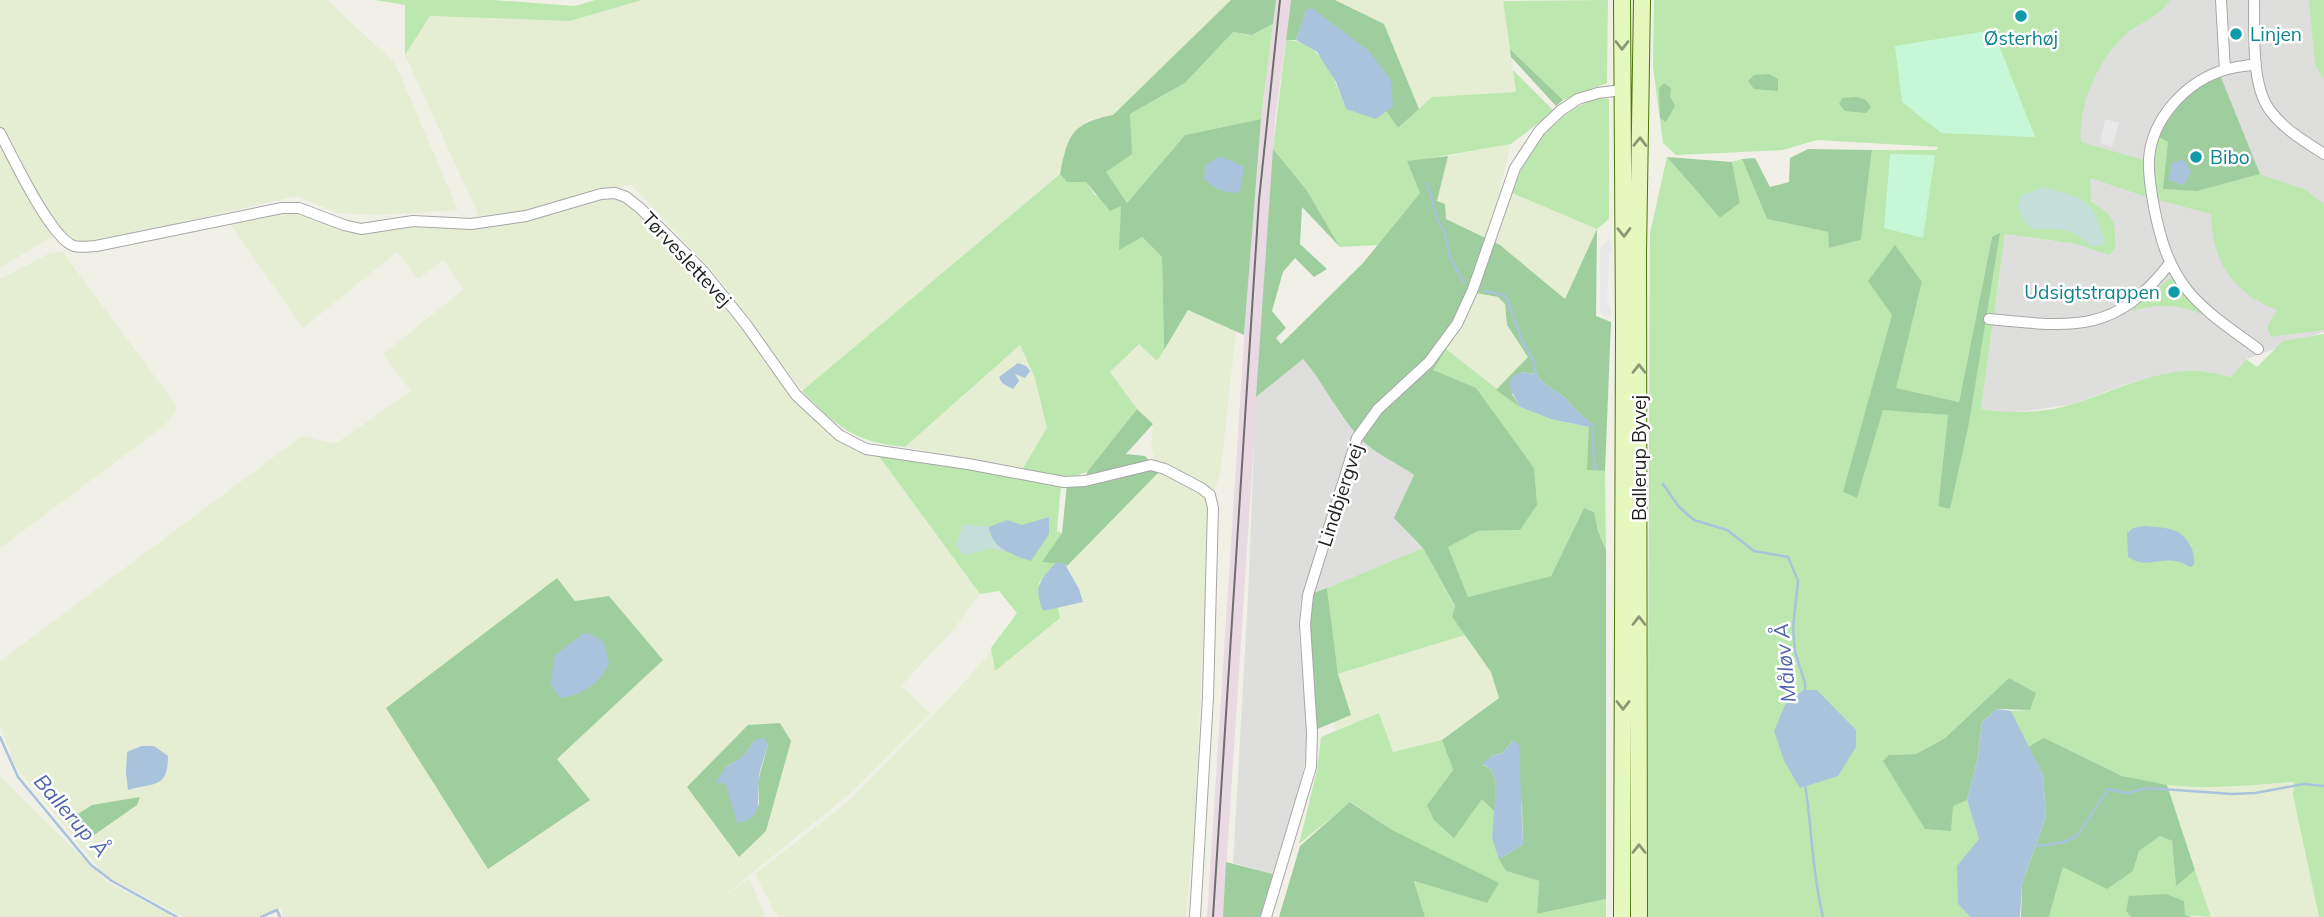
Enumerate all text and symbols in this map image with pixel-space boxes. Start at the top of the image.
marker: Østerhøj [2013,8,2029,24]
place label: Linjen [2250,22,2302,46]
place label: Østerhøj [1984,26,2058,50]
marker: Linjen [2228,26,2244,42]
one-way arrow [1614,40,1630,51]
one-way arrow [1632,136,1648,147]
place label: Bibo [2210,145,2250,169]
marker: Bibo [2188,149,2204,165]
street label: Tørveslettevej [637,207,737,311]
one-way arrow [1616,227,1632,238]
place label: Udsigtstrappen [2024,280,2160,304]
marker: Udsigtstrappen [2166,284,2182,300]
one-way arrow [1631,364,1647,374]
street label: Ballerup Byvej [1627,395,1651,521]
street label: Lindbjergvej [1312,441,1368,549]
one-way arrow [1631,616,1647,626]
water label: Måløv Å [1767,622,1801,704]
one-way arrow [1615,700,1631,710]
water label: Ballerup Å [29,768,115,862]
one-way arrow [1631,843,1647,854]

